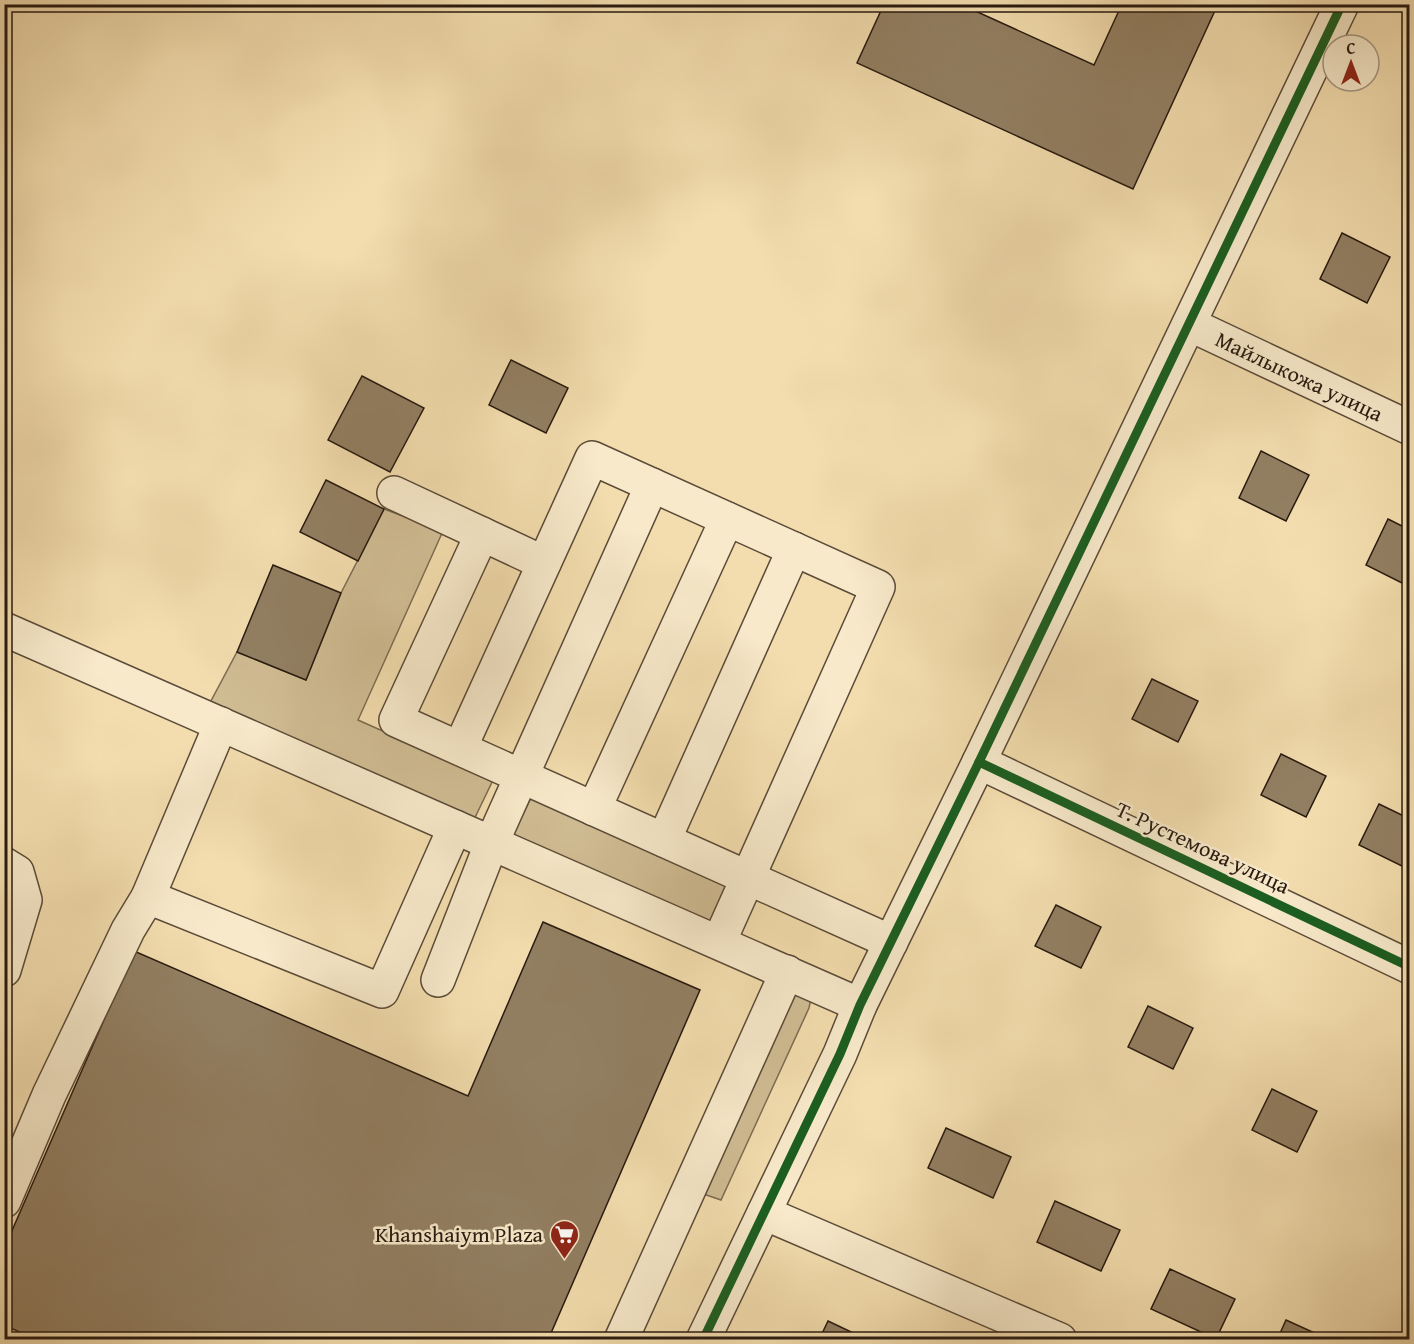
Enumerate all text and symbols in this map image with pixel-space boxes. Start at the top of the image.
north arrow [1321,33,1381,93]
text: С [1346,36,1356,60]
street label: Майлыкожа улица [1210,323,1389,429]
street label: Т. Рустемова улица [1111,793,1296,902]
place label: Khanshaiym Plaza [375,1218,544,1250]
supermarket icon: Khanshaiym Plaza [548,1218,580,1260]

